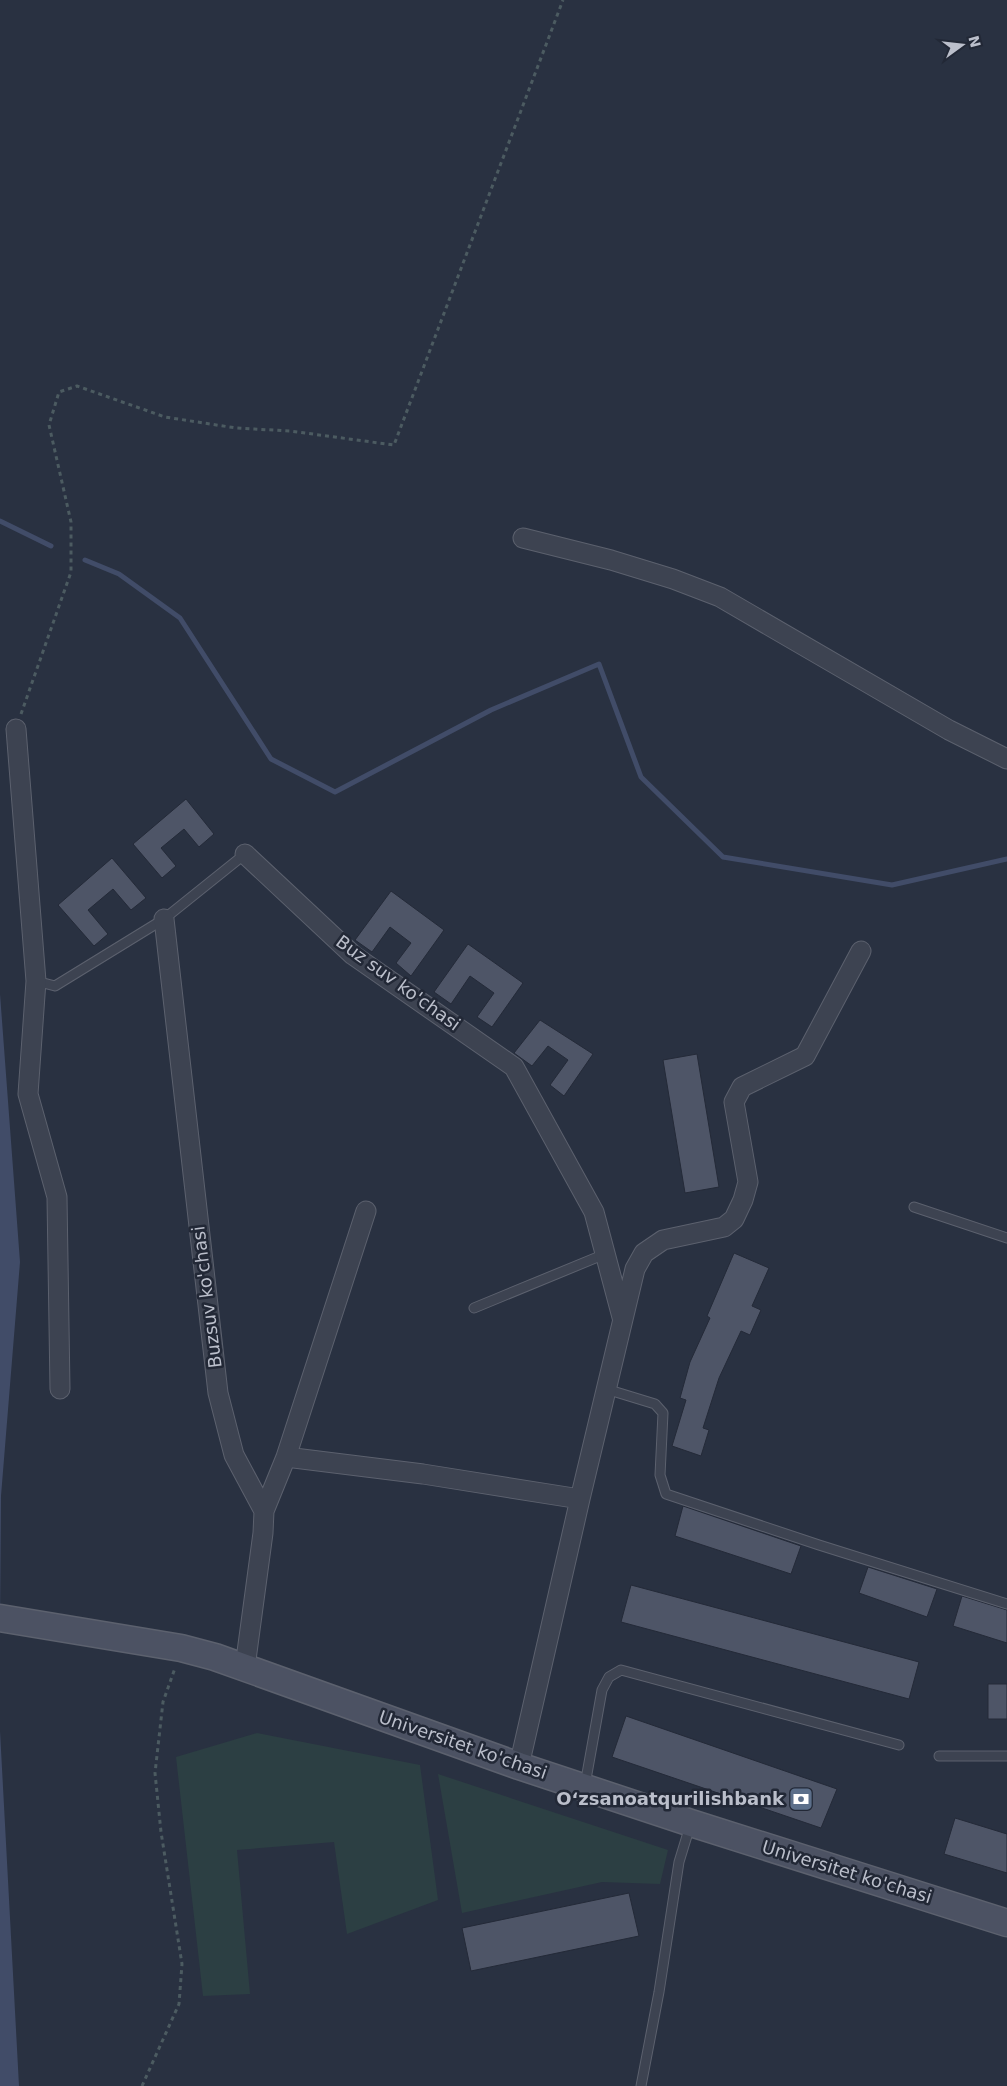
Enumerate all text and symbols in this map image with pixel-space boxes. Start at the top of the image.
north arrow [937,20,987,70]
text: N [965,34,984,49]
street label: Buz suv ko'chasi [332,930,465,1035]
street label: Buzsuv ko'chasi [187,1225,226,1369]
street label: Universitet ko'chasi [376,1706,550,1783]
bank icon: Oʻzsanoatqurilishbank [788,1786,814,1812]
place label: Oʻzsanoatqurilishbank [556,1788,785,1809]
street label: Universitet ko'chasi [760,1836,935,1907]

